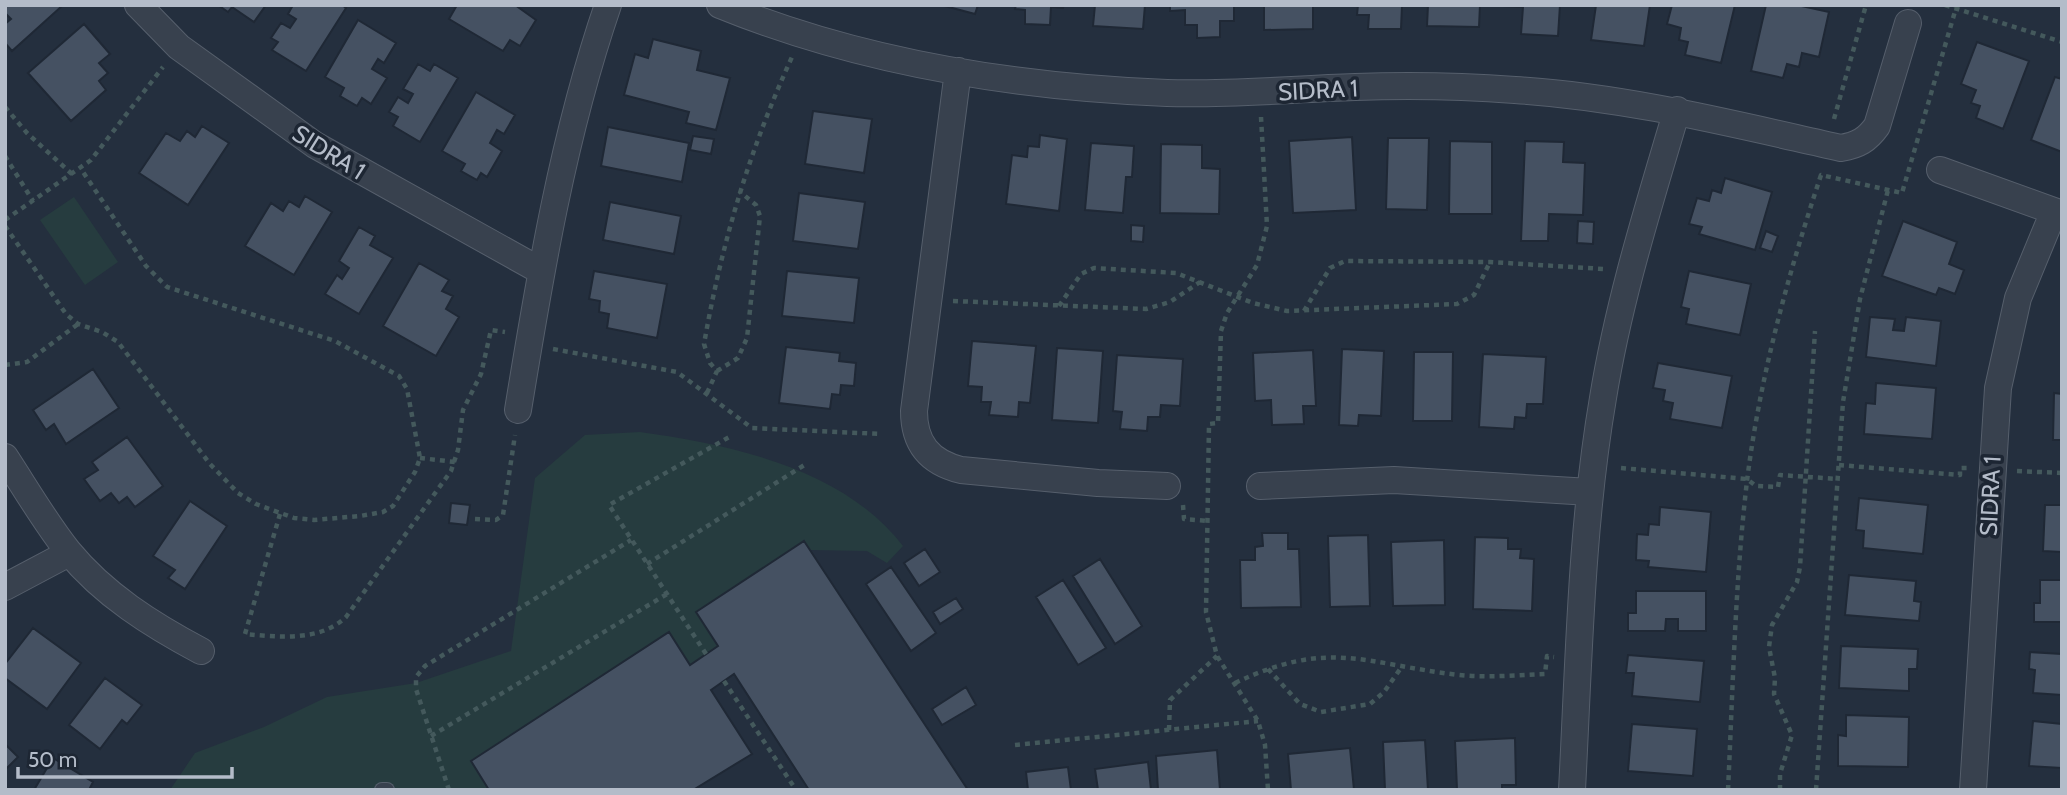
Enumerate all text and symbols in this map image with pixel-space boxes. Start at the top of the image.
street label: SIDRA 1 [1277,73,1359,107]
street label: SIDRA 1 [287,118,371,186]
street label: SIDRA 1 [1973,455,2007,537]
scale bar [18,736,231,780]
text: 50 m [28,747,77,772]

